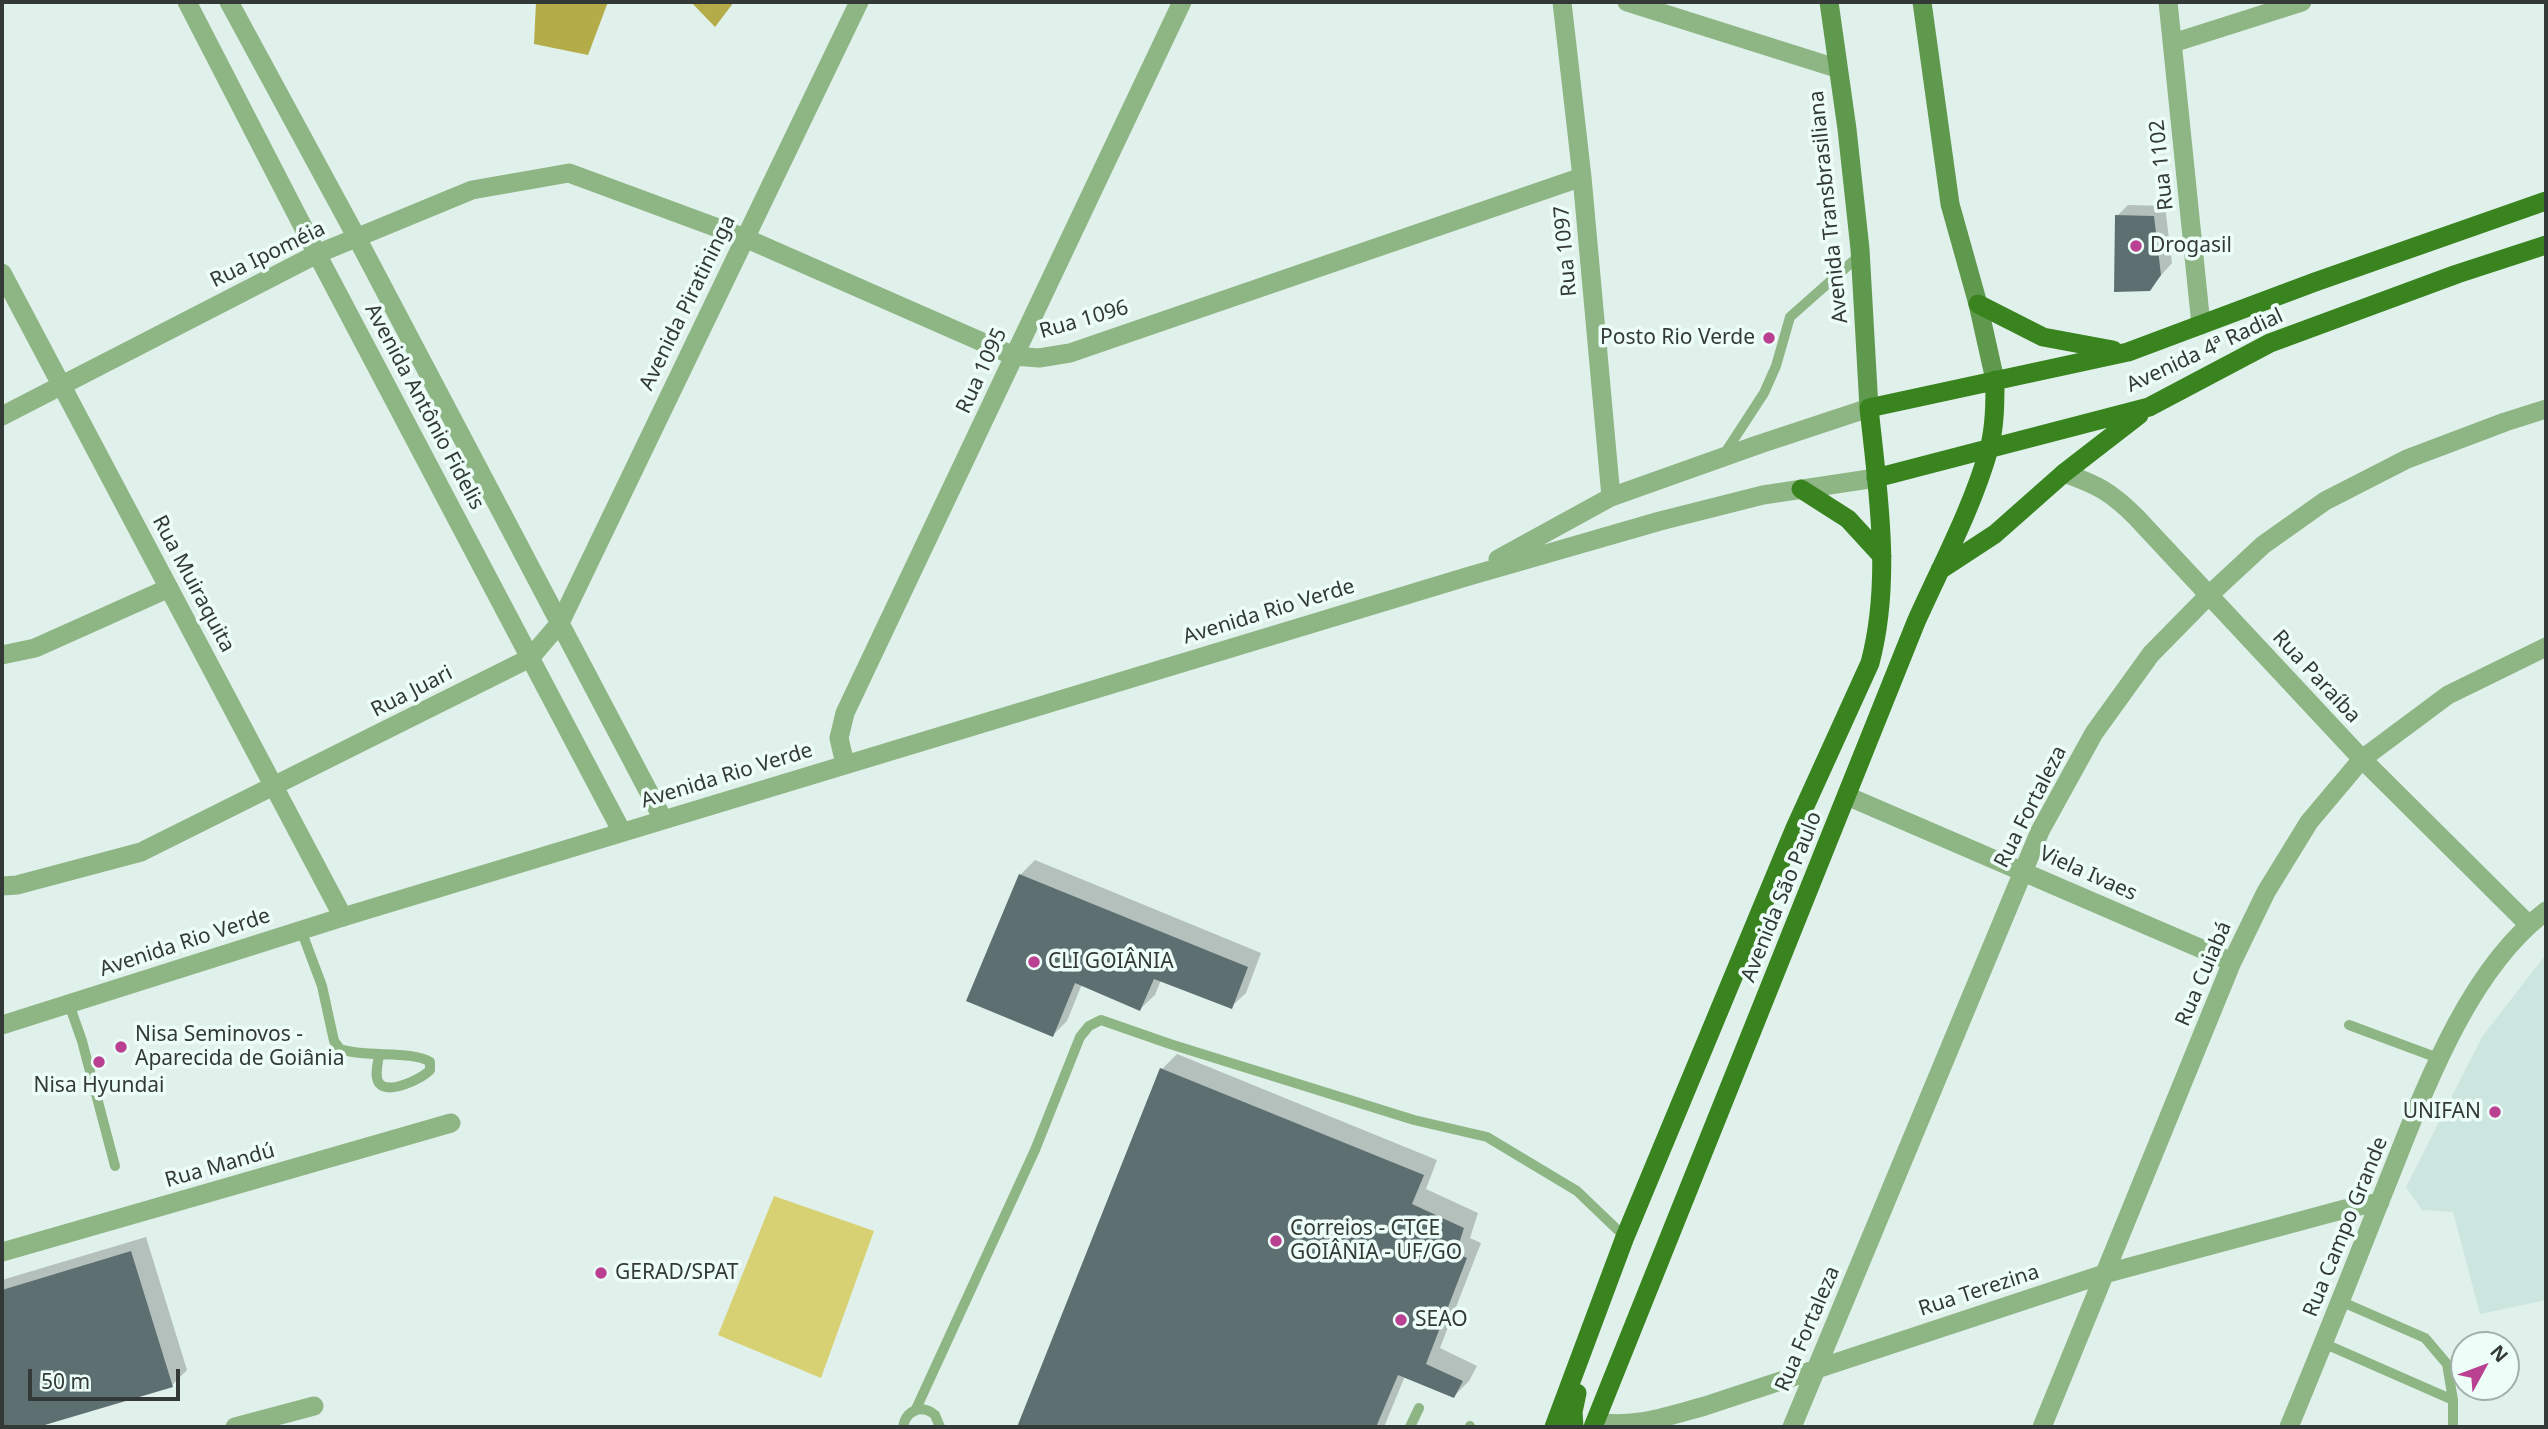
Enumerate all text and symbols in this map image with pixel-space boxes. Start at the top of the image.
street label: Avenida Transbrasiliana [1804,89,1854,325]
street label: Rua 1102 [2145,118,2179,212]
street label: Rua 1097 [1549,204,1583,298]
street label: Avenida Piratininga [635,211,741,395]
street label: Rua Ipoméia [206,216,330,294]
place label: Drogasil [2150,233,2232,259]
marker: Drogasil [2128,238,2144,254]
street label: Rua 1096 [1037,295,1131,345]
street label: Avenida Antônio Fidelis [359,300,489,514]
street label: Avenida 4ª Radial [2123,304,2287,398]
street label: Rua 1095 [951,324,1013,418]
place label: Posto Rio Verde [1600,325,1755,351]
marker: Posto Rio Verde [1761,330,1777,346]
street label: Rua Muiraquita [146,511,240,657]
street label: Avenida Rio Verde [1180,574,1358,650]
street label: Rua Paraíba [2267,625,2365,729]
street label: Rua Juari [367,661,457,723]
street label: Avenida Rio Verde [638,738,816,814]
street label: Rua Fortaleza [1989,742,2073,872]
street label: Avenida São Paulo [1736,808,1828,986]
street label: Viela Ivaes [2035,841,2141,907]
street label: Avenida Rio Verde [96,903,274,983]
street label: Rua Cuiabá [2171,918,2237,1030]
place label: CLI GOIÂNIA [1048,949,1174,975]
marker: CLI GOIÂNIA [1026,954,1042,970]
place label: Nisa Seminovos - Aparecida de Goiânia [135,1022,344,1072]
marker: Nisa Seminovos - Aparecida de Goiânia [113,1039,129,1055]
marker: Nisa Hyundai [91,1054,107,1070]
place label: Nisa Hyundai [33,1073,165,1099]
place label: UNIFAN [2403,1099,2481,1125]
marker: UNIFAN [2487,1104,2503,1120]
street label: Rua Campo Grande [2298,1133,2394,1321]
street label: Rua Mandú [162,1138,278,1194]
place label: Correios - CTCE GOIÂNIA - UF/GO [1290,1216,1462,1266]
marker: Correios - CTCE GOIÂNIA - UF/GO [1268,1233,1284,1249]
place label: GERAD/SPAT [615,1260,738,1286]
street label: Rua Terezina [1916,1260,2042,1322]
street label: Rua Fortaleza [1770,1263,1846,1395]
marker: GERAD/SPAT [593,1265,609,1281]
place label: SEAO [1415,1307,1468,1333]
marker: SEAO [1393,1312,1409,1328]
north arrow [2450,1331,2520,1401]
text: N [2484,1339,2514,1368]
scale bar [32,1356,184,1400]
text: 50 m [41,1367,90,1395]

